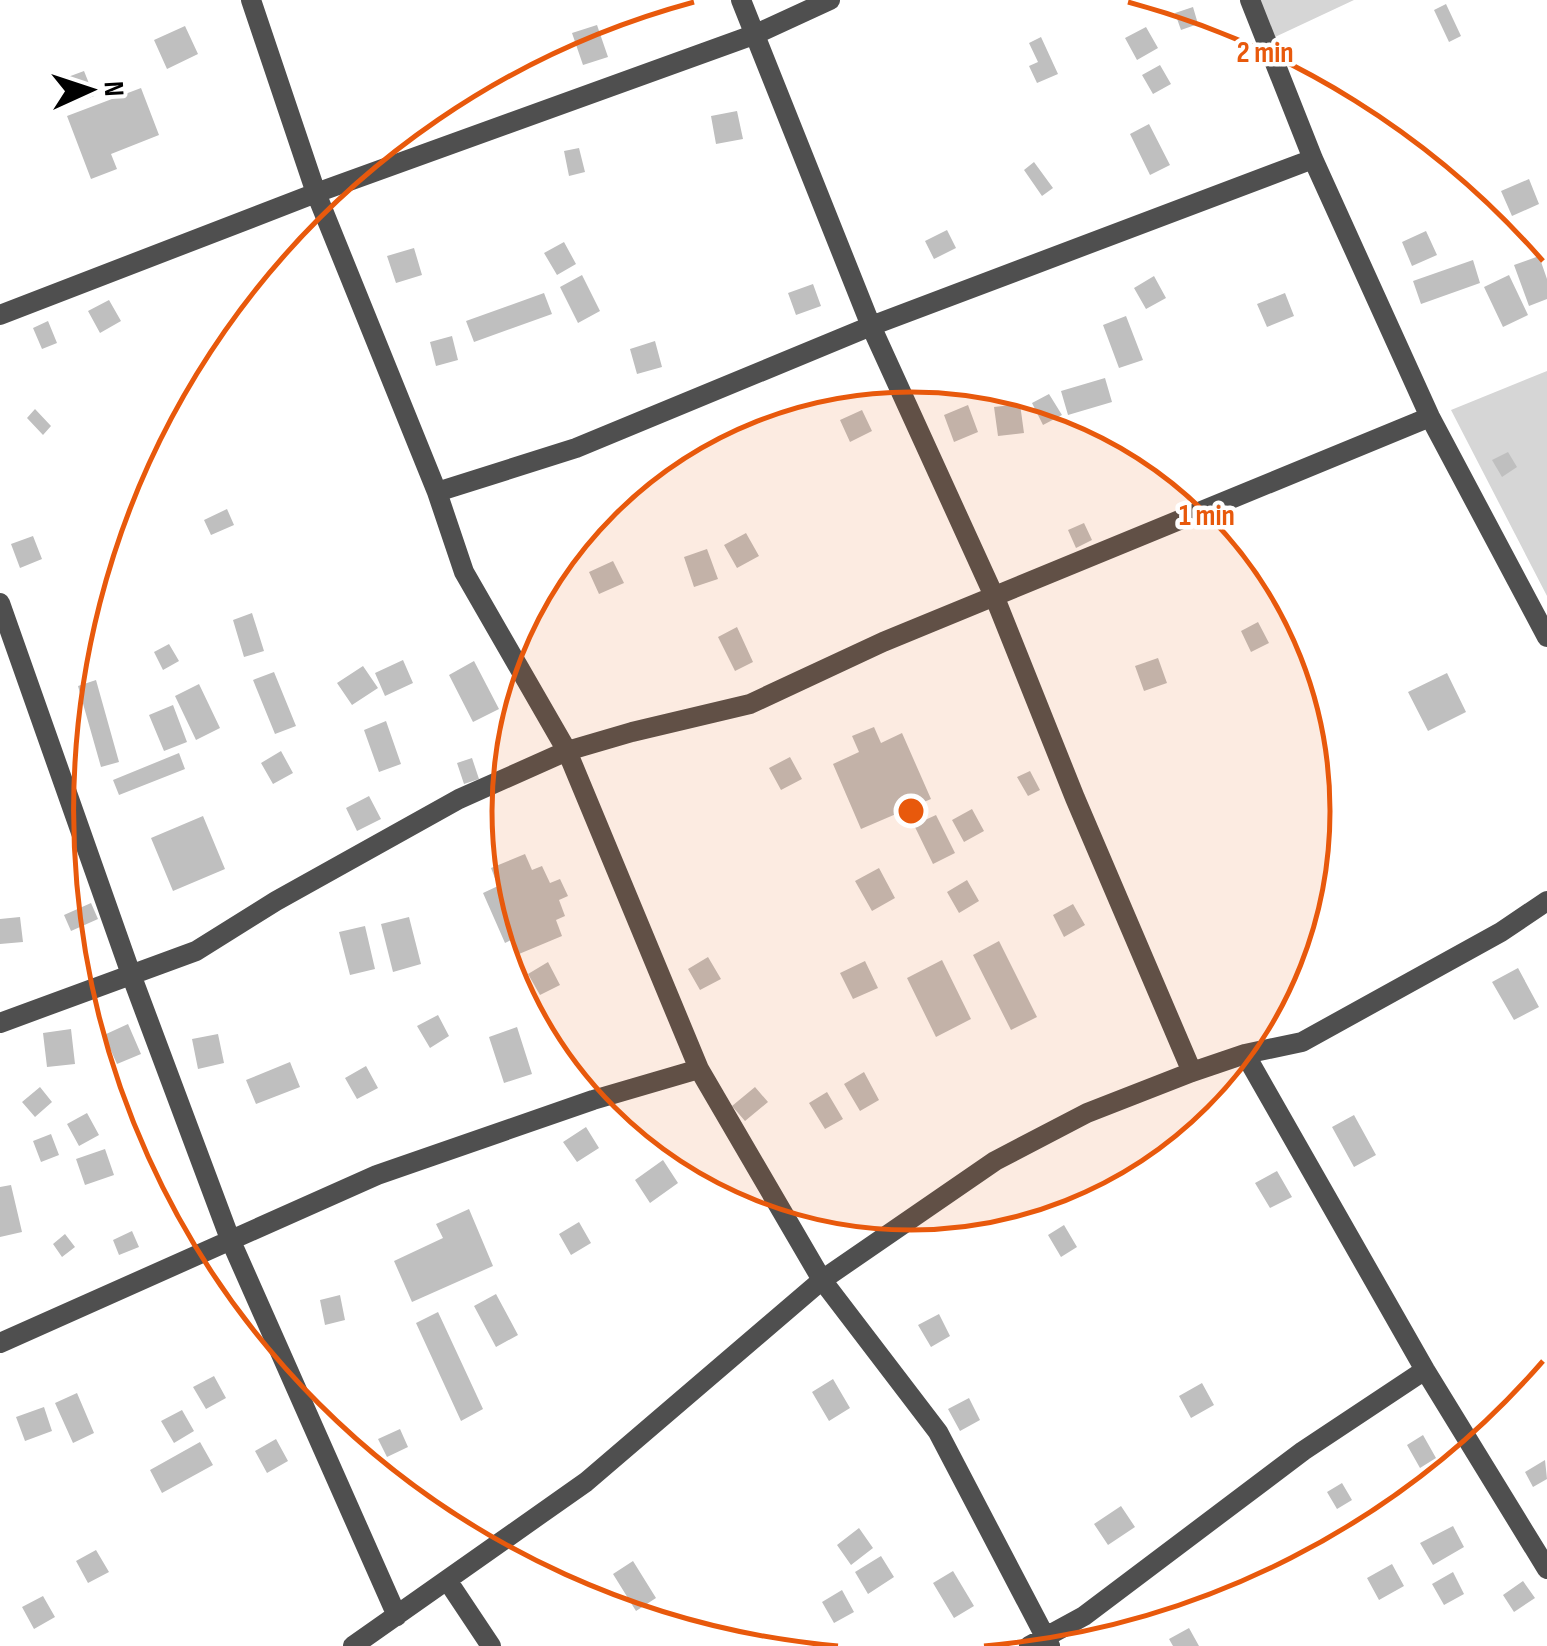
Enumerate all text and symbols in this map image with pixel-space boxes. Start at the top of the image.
text: 2 min [1236,35,1294,71]
north arrow [40,40,140,140]
text: N [97,80,130,97]
text: 1 min [1179,498,1235,534]
centre of rings [893,793,929,829]

